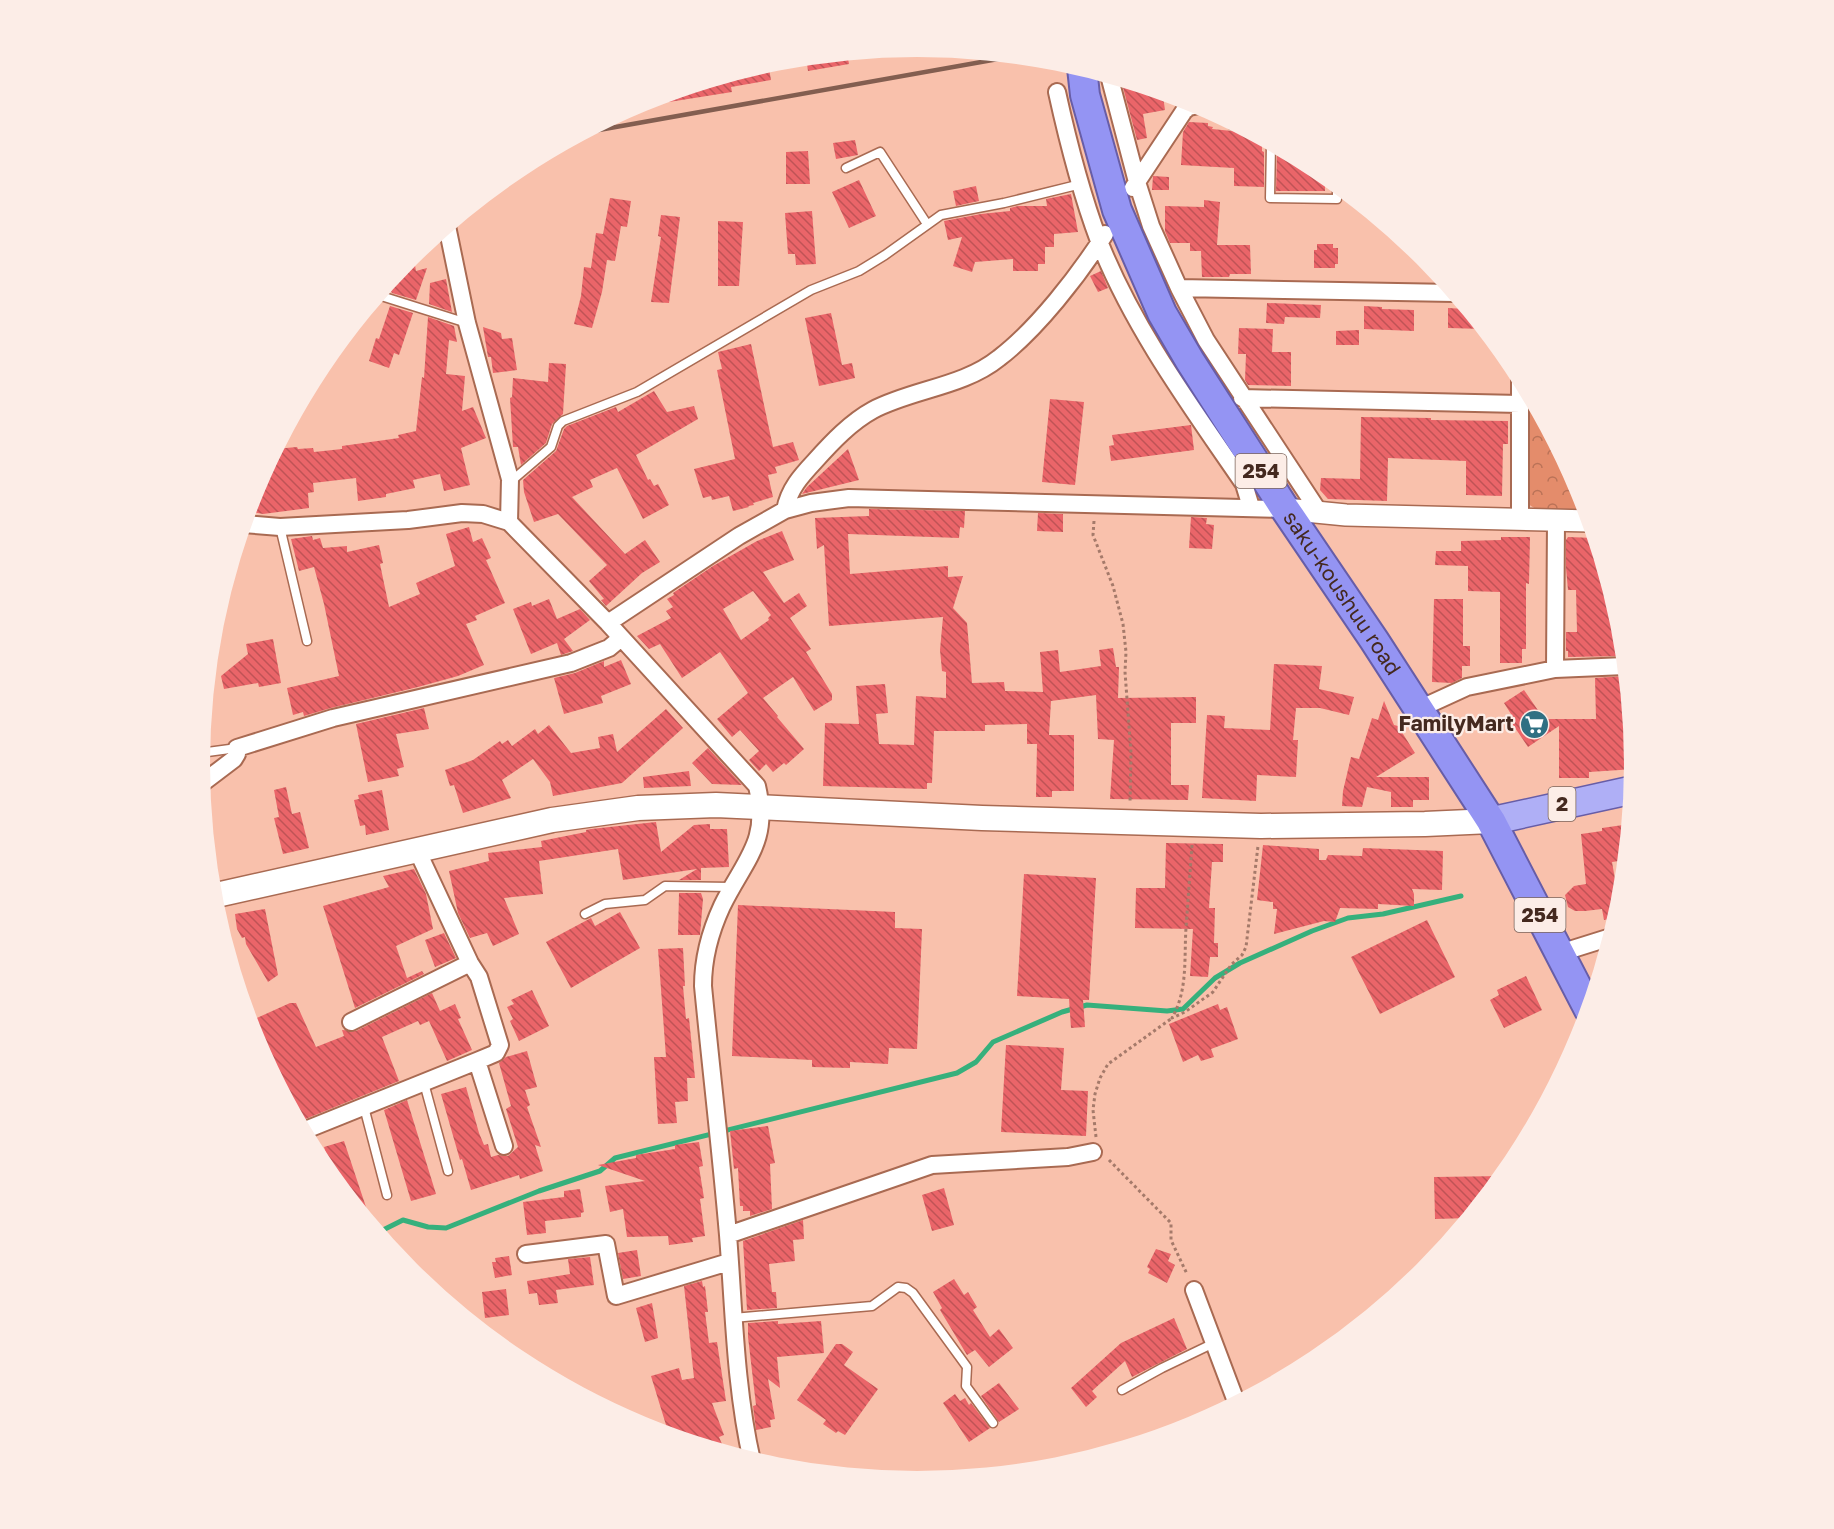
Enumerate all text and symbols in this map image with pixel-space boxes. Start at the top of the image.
road number: 254 [1236,454,1286,488]
street label: saku-koushuu road [1278,506,1407,680]
supermarket icon: FamilyMart [1519,708,1551,740]
place label: FamilyMart [1399,710,1514,736]
road number: 2 [1548,787,1576,821]
road number: 254 [1514,898,1566,932]

